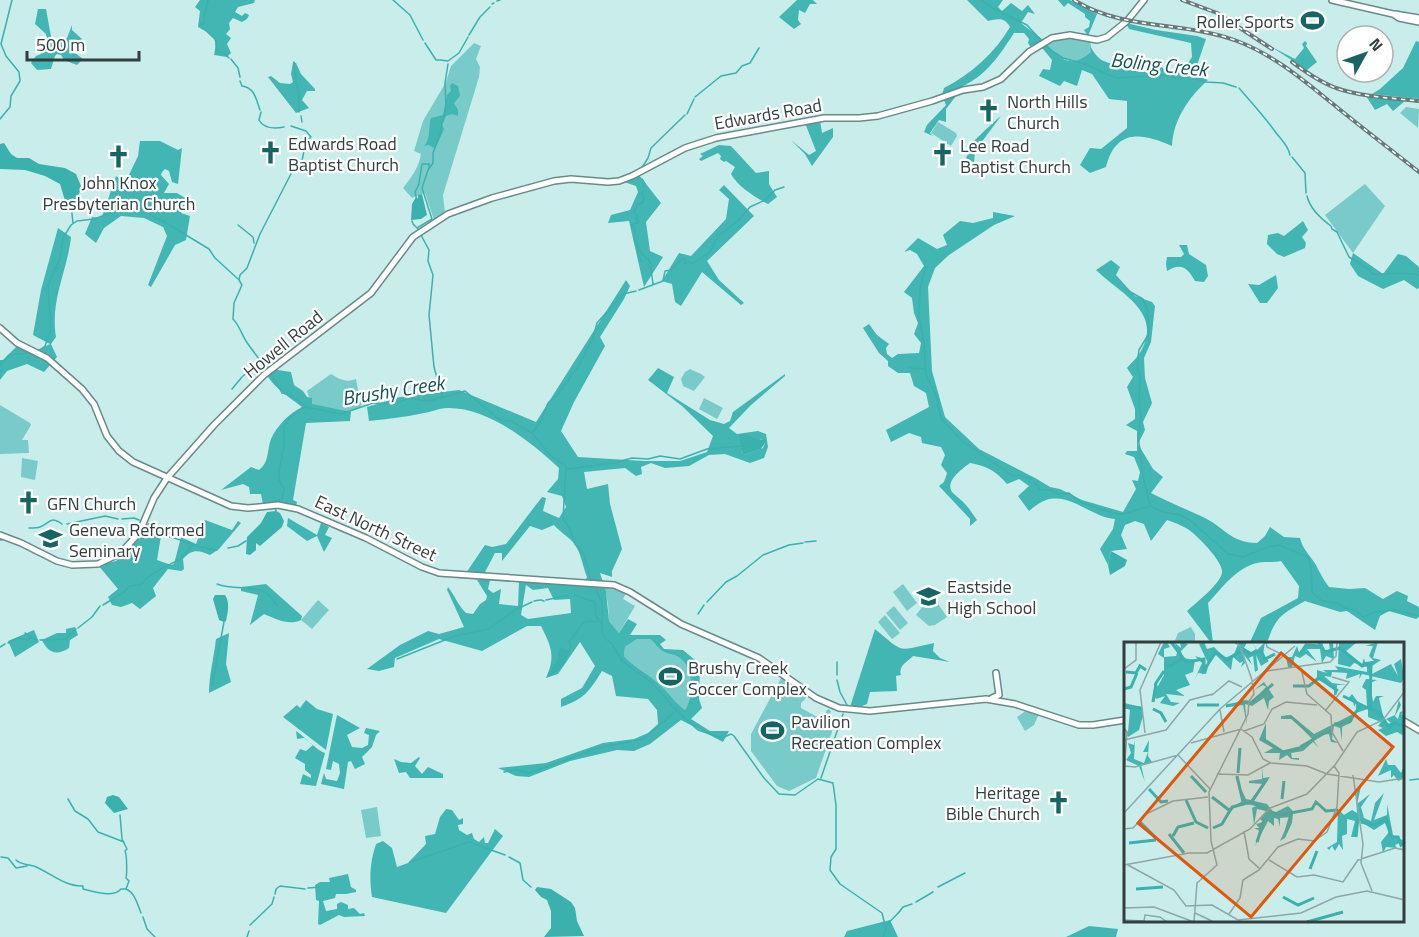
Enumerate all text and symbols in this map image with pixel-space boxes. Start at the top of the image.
place label: Roller Sports [1196,8,1294,35]
sports icon: Roller Sports [1299,8,1325,34]
scale bar [27,24,140,62]
north arrow [1335,24,1395,84]
text: 500 m [36,31,85,58]
text: N [1364,32,1389,56]
water label: Boling Creek [1109,44,1211,85]
place label: North Hills Church [1007,88,1088,136]
street label: Edwards Road [712,91,824,137]
church icon: North Hills Church [976,98,1002,124]
place label: Edwards Road Baptist Church [288,130,399,178]
place label: Lee Road Baptist Church [960,132,1071,180]
church icon: Edwards Road Baptist Church [257,140,283,166]
church icon: Lee Road Baptist Church [929,142,955,168]
church icon: John Knox Presbyterian Church [106,143,132,169]
place label: John Knox Presbyterian Church [43,169,195,217]
street label: Howell Road [237,303,329,385]
water label: Brushy Creek [340,366,448,413]
street label: East North Street [311,488,442,568]
church icon: GFN Church [16,490,42,516]
place label: GFN Church [47,490,136,517]
place label: Geneva Reformed Seminary [69,516,205,564]
school or university icon: Geneva Reformed Seminary [38,526,64,552]
place label: Eastside High School [947,573,1036,621]
school or university icon: Eastside High School [916,583,942,609]
inset map [1124,642,1404,922]
place label: Brushy Creek Soccer Complex [688,654,807,702]
sports icon: Brushy Creek Soccer Complex [657,664,683,690]
place label: Pavilion Recreation Complex [791,708,941,756]
sports icon: Pavilion Recreation Complex [760,718,786,744]
place label: Heritage Bible Church [946,779,1040,827]
church icon: Heritage Bible Church [1045,789,1071,815]

